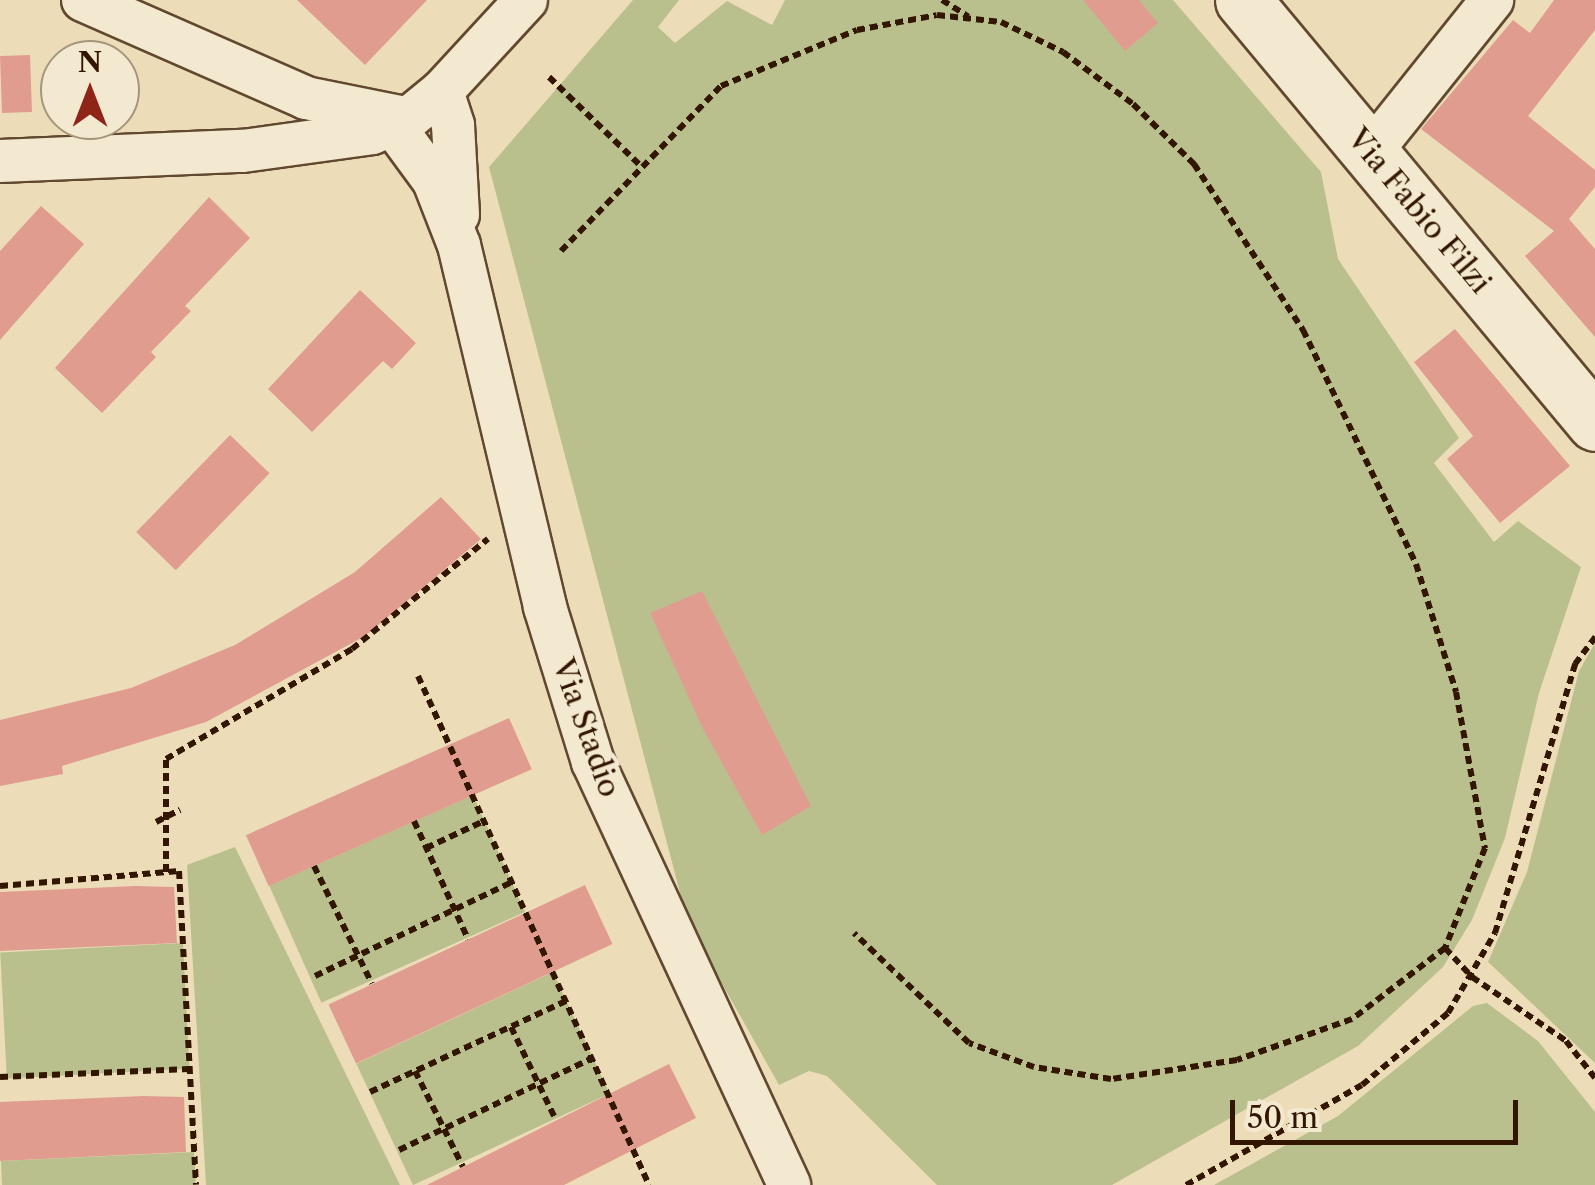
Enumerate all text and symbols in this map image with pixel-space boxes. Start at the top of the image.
north arrow [40,40,140,140]
text: N [78,45,102,79]
street label: Via Fabio Filzi [1339,121,1499,301]
street label: Via Stadio [544,654,628,802]
scale bar [1235,1080,1522,1142]
text: 50 m [1247,1099,1318,1136]

